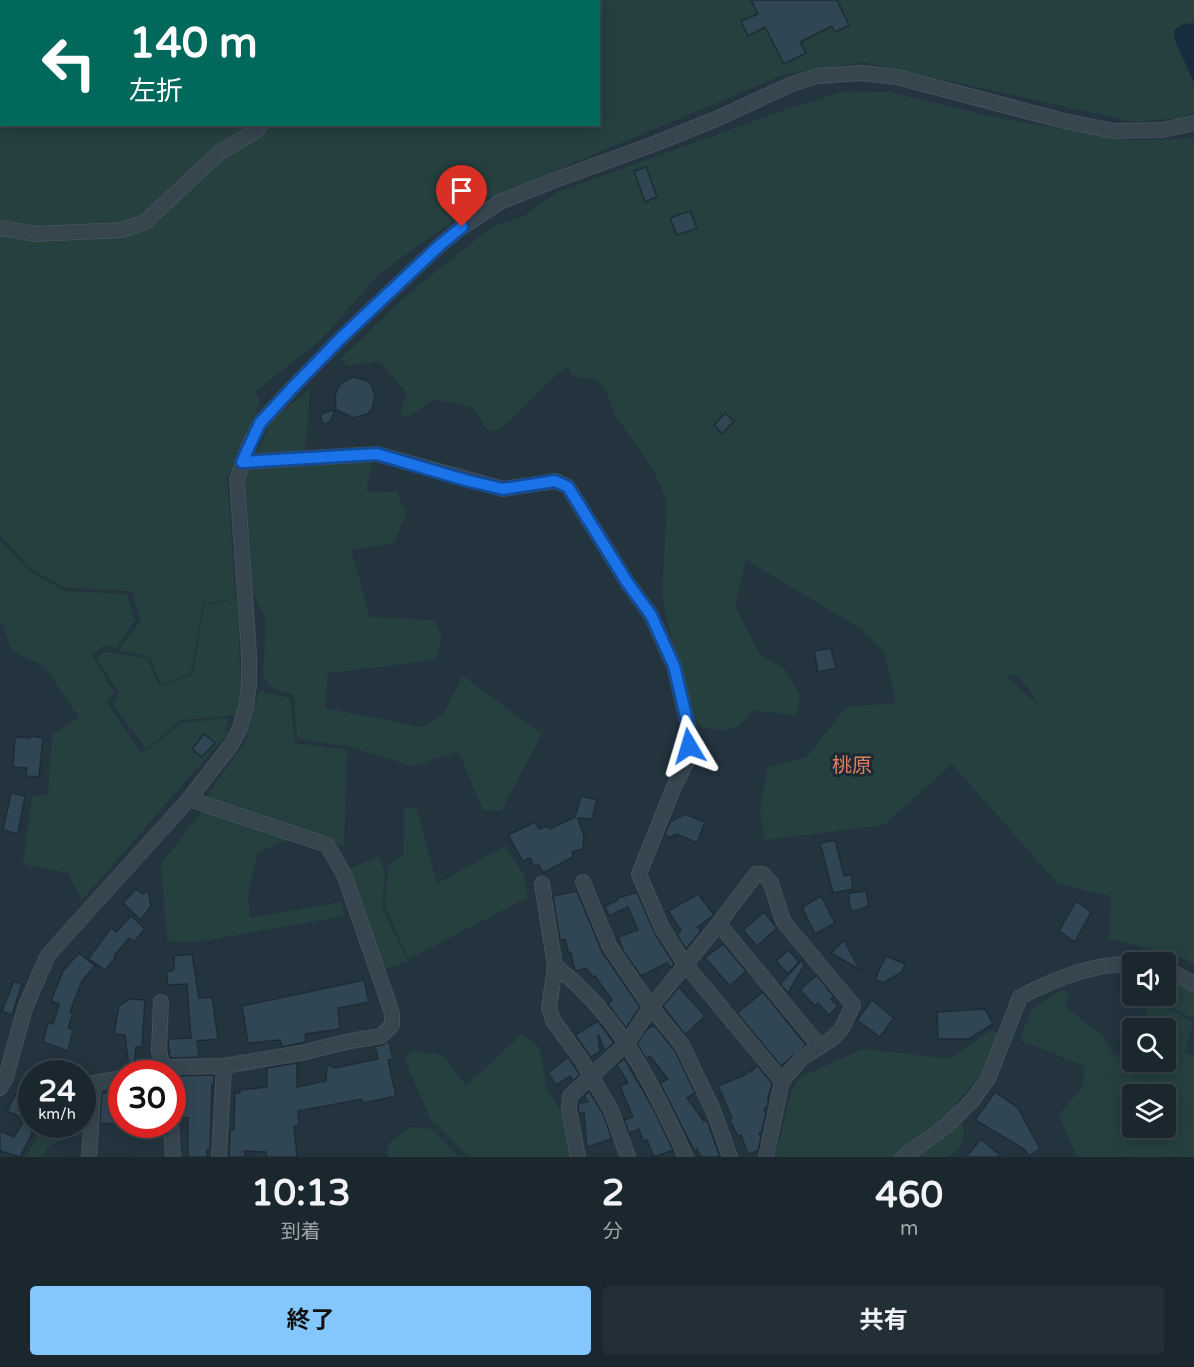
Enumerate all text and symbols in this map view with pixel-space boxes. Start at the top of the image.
text: 140 m [129,18,258,69]
icon: left [30,24,108,102]
text: 左折 [129,75,183,108]
pin [436,165,487,227]
icon: arrive [445,174,478,207]
position arrow [657,714,721,778]
district label: 桃原 [832,754,872,778]
map controls [1122,952,1176,1138]
button: sound [1122,952,1176,1006]
button: search [1122,1018,1176,1072]
speed limit sign: 30 [108,1060,186,1138]
text: 24 [38,1073,76,1110]
button: layers [1122,1084,1176,1138]
text: km/h [38,1105,76,1123]
text: 10:13 [251,1172,351,1215]
text: 2 [602,1172,624,1215]
text: 460 [875,1174,943,1217]
text: m [900,1217,918,1241]
text: 到着 [281,1220,321,1244]
text: 分 [603,1220,623,1244]
button: 終了 [30,1286,591,1355]
button: 共有 [603,1286,1164,1355]

